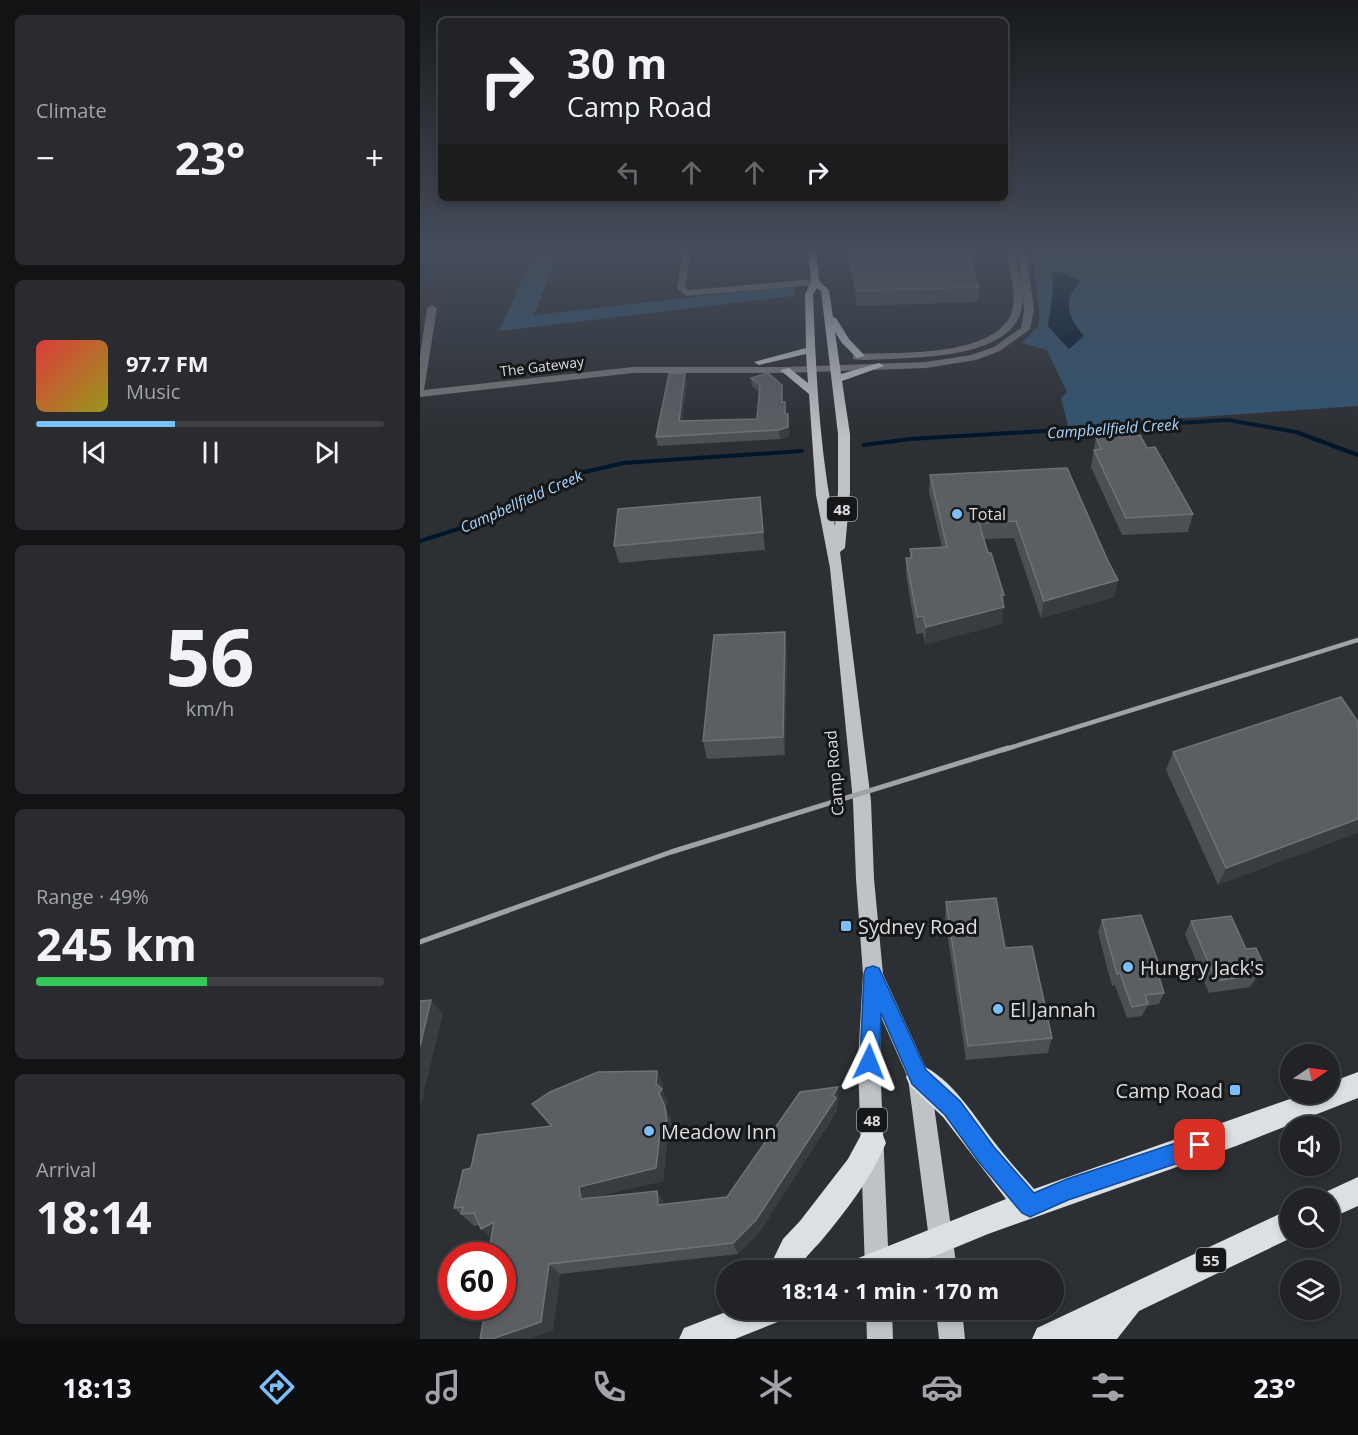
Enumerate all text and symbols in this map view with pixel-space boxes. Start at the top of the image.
text: 30 m [567,34,667,91]
icon: right [468,42,546,120]
text: Camp Road [567,88,712,125]
text: Climate [36,97,107,124]
text: 23° [175,127,245,188]
text: − [36,135,55,180]
text: + [365,135,384,180]
icon: left [612,156,645,189]
icon: ahead [675,156,708,189]
icon: ahead [738,156,771,189]
icon: right [801,156,834,189]
text: 97.7 FM [126,348,209,378]
street label: The Gateway [499,351,586,381]
text: Music [126,378,180,405]
water label: Campbellfield Creek [1046,413,1180,443]
icon: previous [78,436,111,469]
icon: pause [194,436,227,469]
icon: next [310,436,343,469]
water label: Campbellfield Creek [457,465,586,537]
road number: 48 [827,497,857,521]
place label: Total [969,503,1006,525]
marker: Total [950,507,964,521]
text: 56 [165,603,255,709]
text: km/h [186,695,234,722]
street label: Camp Road [819,729,849,817]
text: Range · 49% [36,883,149,910]
text: 245 km [36,913,197,974]
place label: Sydney Road [858,913,978,940]
marker: Sydney Road [839,919,853,933]
place label: Hungry Jack's [1140,954,1264,981]
marker: Hungry Jack's [1121,960,1135,974]
place label: El Jannah [1010,996,1096,1023]
marker: El Jannah [991,1002,1005,1016]
position arrow [837,1030,901,1094]
north arrow [1280,1044,1340,1104]
map controls [1280,1044,1340,1320]
place label: Camp Road [1116,1077,1223,1104]
marker: Camp Road [1228,1083,1242,1097]
road number: 48 [857,1108,887,1132]
button: sound [1280,1116,1340,1176]
place label: Meadow Inn [661,1118,776,1145]
pin [1174,1119,1225,1170]
marker: Meadow Inn [642,1124,656,1138]
icon: arrive [1183,1128,1216,1161]
text: Arrival [36,1156,96,1183]
text: 18:14 [36,1186,152,1247]
button: search [1280,1188,1340,1248]
speed limit sign: 60 [438,1242,516,1320]
road number: 55 [1196,1248,1226,1272]
button: layers [1280,1260,1340,1320]
text: 18:14 · 1 min · 170 m [781,1275,999,1305]
icon: directions [256,1366,298,1408]
icon: music [422,1366,464,1408]
icon: phone [588,1366,630,1408]
icon: climate [755,1366,797,1408]
icon: car [921,1366,963,1408]
icon: filters [1087,1366,1129,1408]
text: 18:13 [62,1369,132,1406]
text: 23° [1253,1369,1296,1406]

